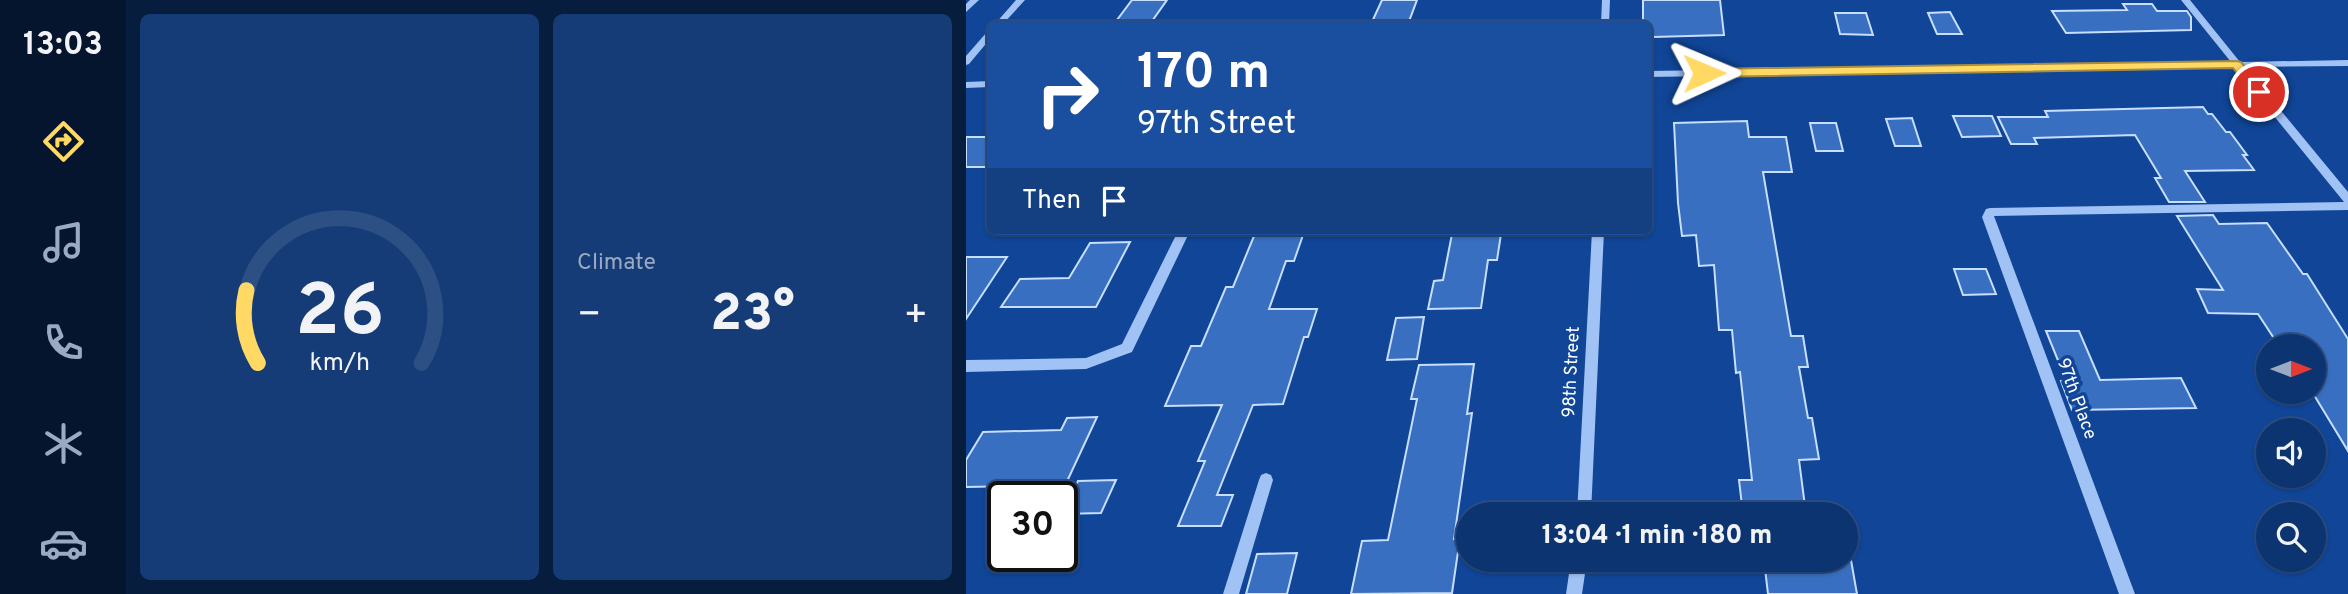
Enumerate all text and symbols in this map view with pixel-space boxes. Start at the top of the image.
text: 13:03 [23,26,103,66]
position arrow [1667,36,1741,110]
text: 170 m [1137,44,1270,106]
icon: right [1022,49,1113,140]
pin [2229,62,2289,122]
icon: arrive [2240,73,2278,111]
text: 97th Street [1137,105,1296,145]
icon: directions [39,117,88,166]
icon: arrive [1095,182,1133,220]
text: Then [1022,185,1081,218]
icon: music [39,218,88,267]
text: Climate [577,249,656,278]
text: 26 [295,269,384,361]
text: 23° [710,283,795,349]
text: − [577,292,602,341]
text: + [903,292,928,341]
icon: phone [39,318,88,367]
street label: 98th Street [1558,326,1586,418]
north arrow [2256,334,2326,404]
map controls [2256,334,2326,572]
text: km/h [309,348,370,380]
street label: 97th Place [2051,355,2101,443]
button: sound [2256,418,2326,488]
icon: climate [39,419,88,468]
speed limit sign: 30 [987,481,1078,572]
button: search [2256,502,2326,572]
icon: car [39,519,88,568]
text: 13:04 · 1 min · 180 m [1542,520,1772,553]

